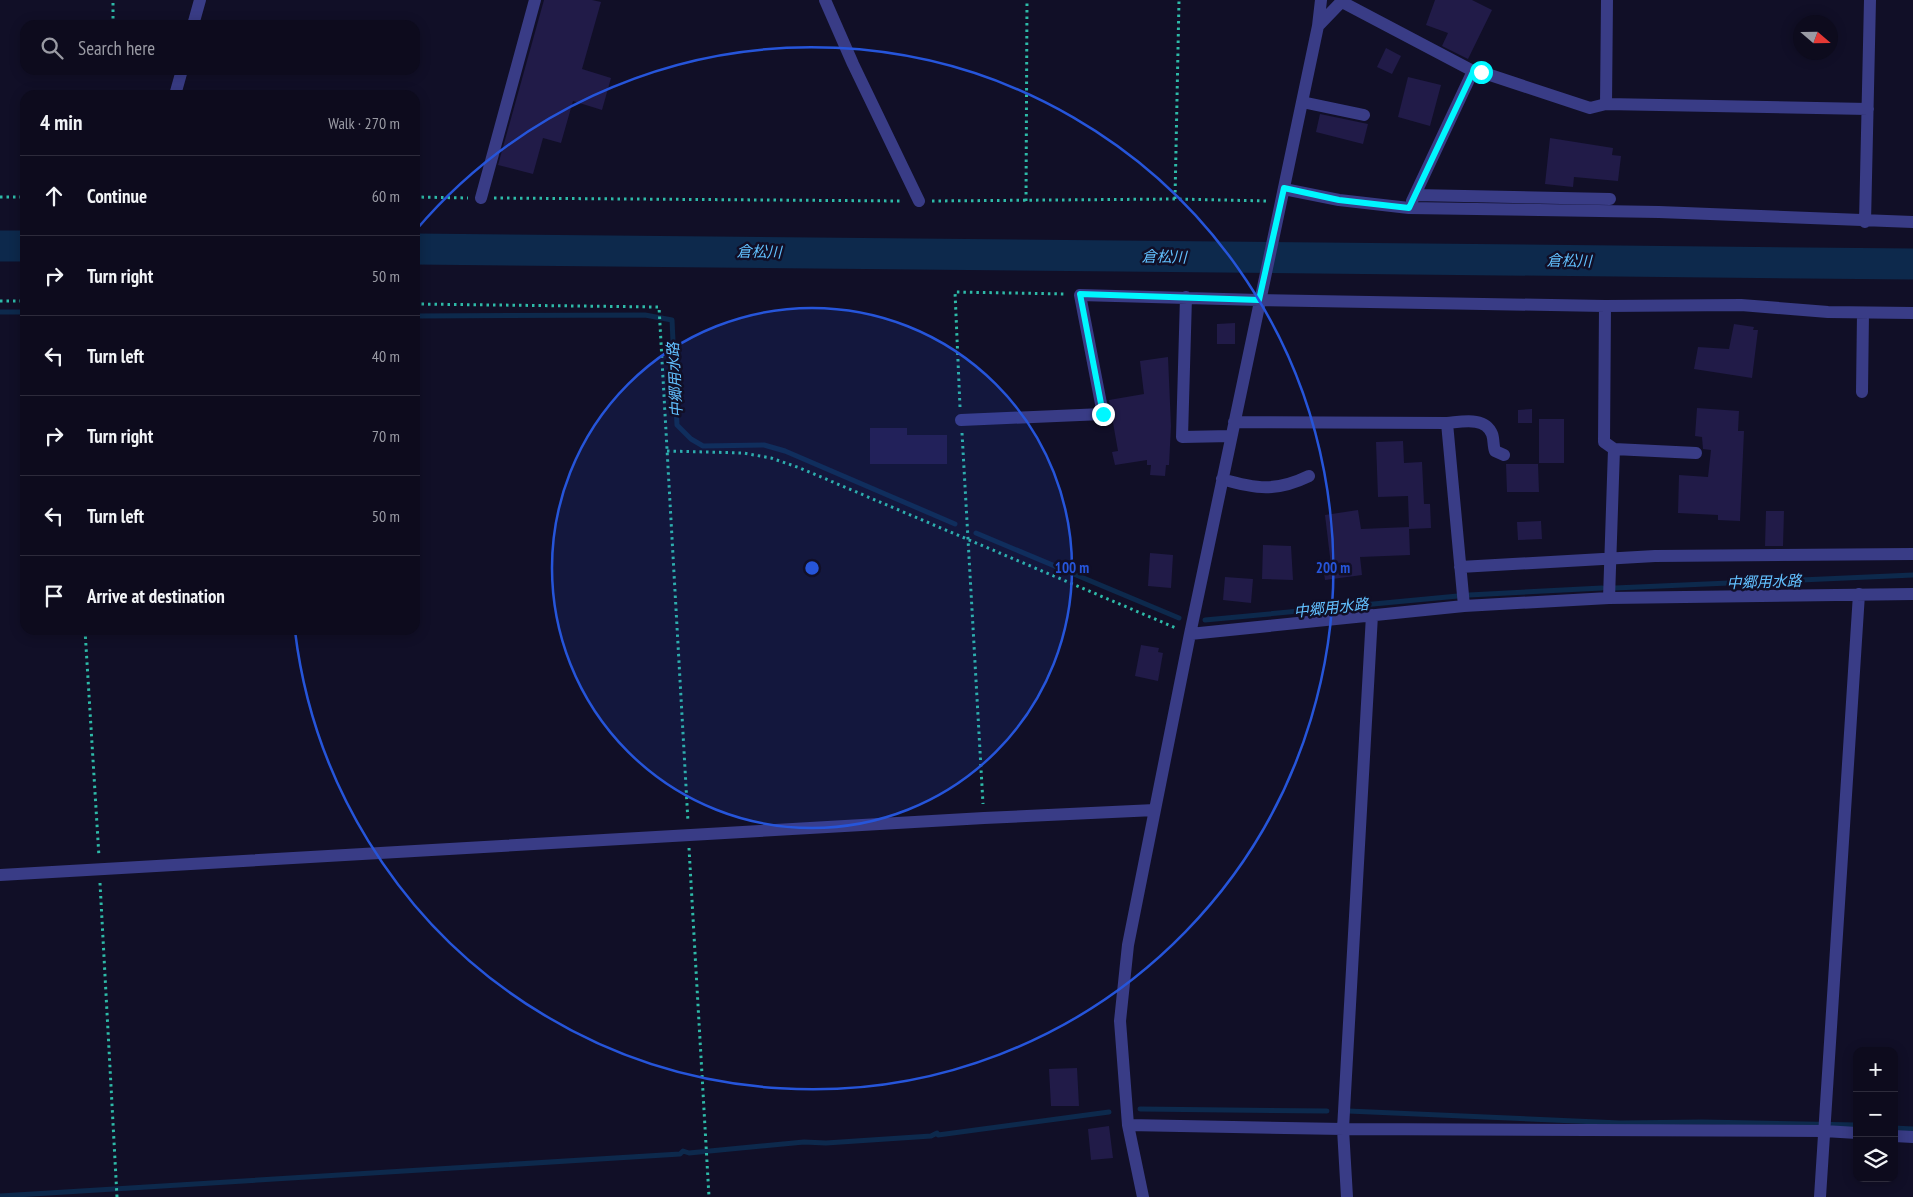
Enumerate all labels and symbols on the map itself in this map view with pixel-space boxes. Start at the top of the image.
north arrow [1793,15,1838,60]
route start [1470,61,1493,84]
water label: 倉松川 [736,242,784,261]
water label: 倉松川 [1141,247,1189,266]
water label: 倉松川 [1546,251,1594,270]
water label: 中郷用水路 [663,340,686,418]
route end [1092,403,1115,426]
text: 100 m [1055,558,1089,577]
text: 200 m [1316,558,1350,577]
centre of rings [803,559,821,577]
water label: 中郷用水路 [1726,571,1804,592]
water label: 中郷用水路 [1293,594,1371,621]

